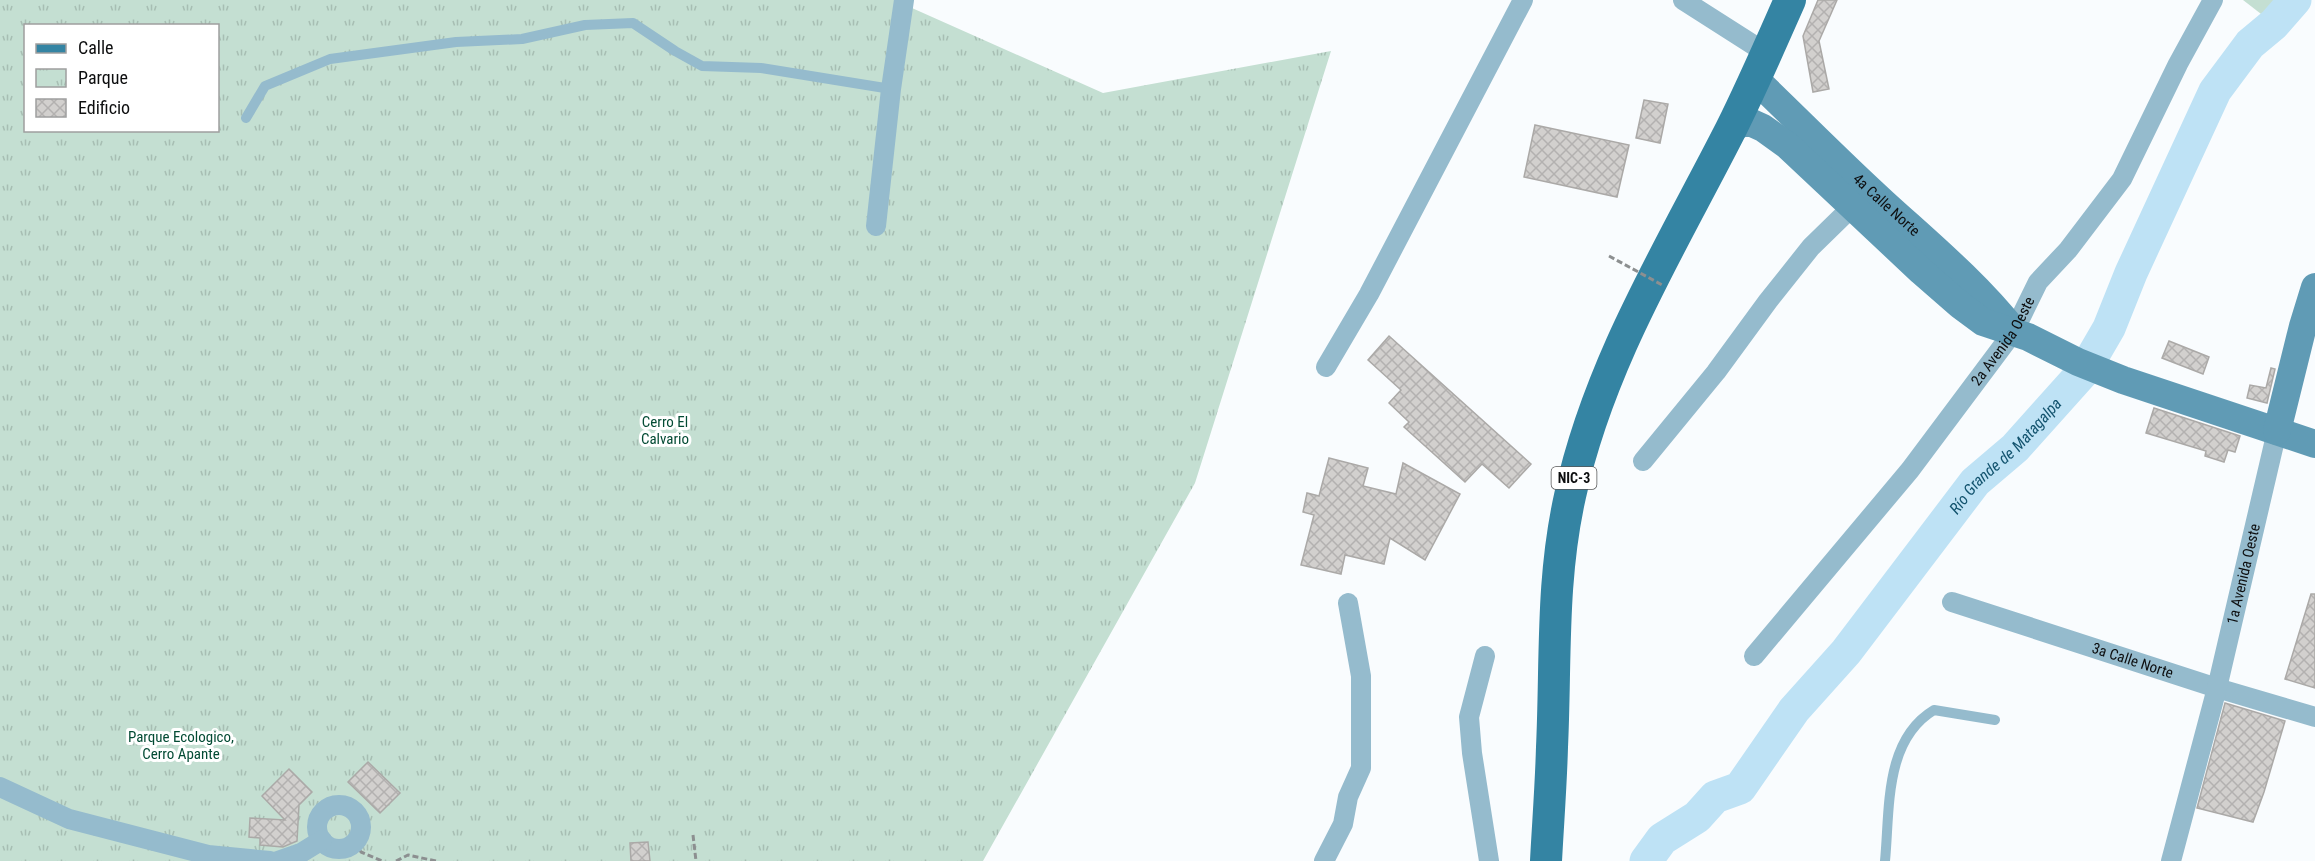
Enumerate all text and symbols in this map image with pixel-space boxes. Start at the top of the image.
legend [24,24,219,132]
text: Calle [78,37,114,58]
text: Parque [78,67,128,88]
text: Edificio [78,97,130,118]
street label: 4a Calle Norte [1849,170,1924,240]
street label: 2a Avenida Oeste [1967,294,2038,389]
water label: Río Grande de Matagalpa [1945,394,2065,517]
park label: Cerro El Calvario [641,413,689,448]
road number: NIC-3 [1552,467,1596,489]
street label: 1a Avenida Oeste [2223,522,2264,626]
street label: 3a Calle Norte [2090,639,2176,682]
park label: Parque Ecologico, Cerro Apante [128,728,234,763]

